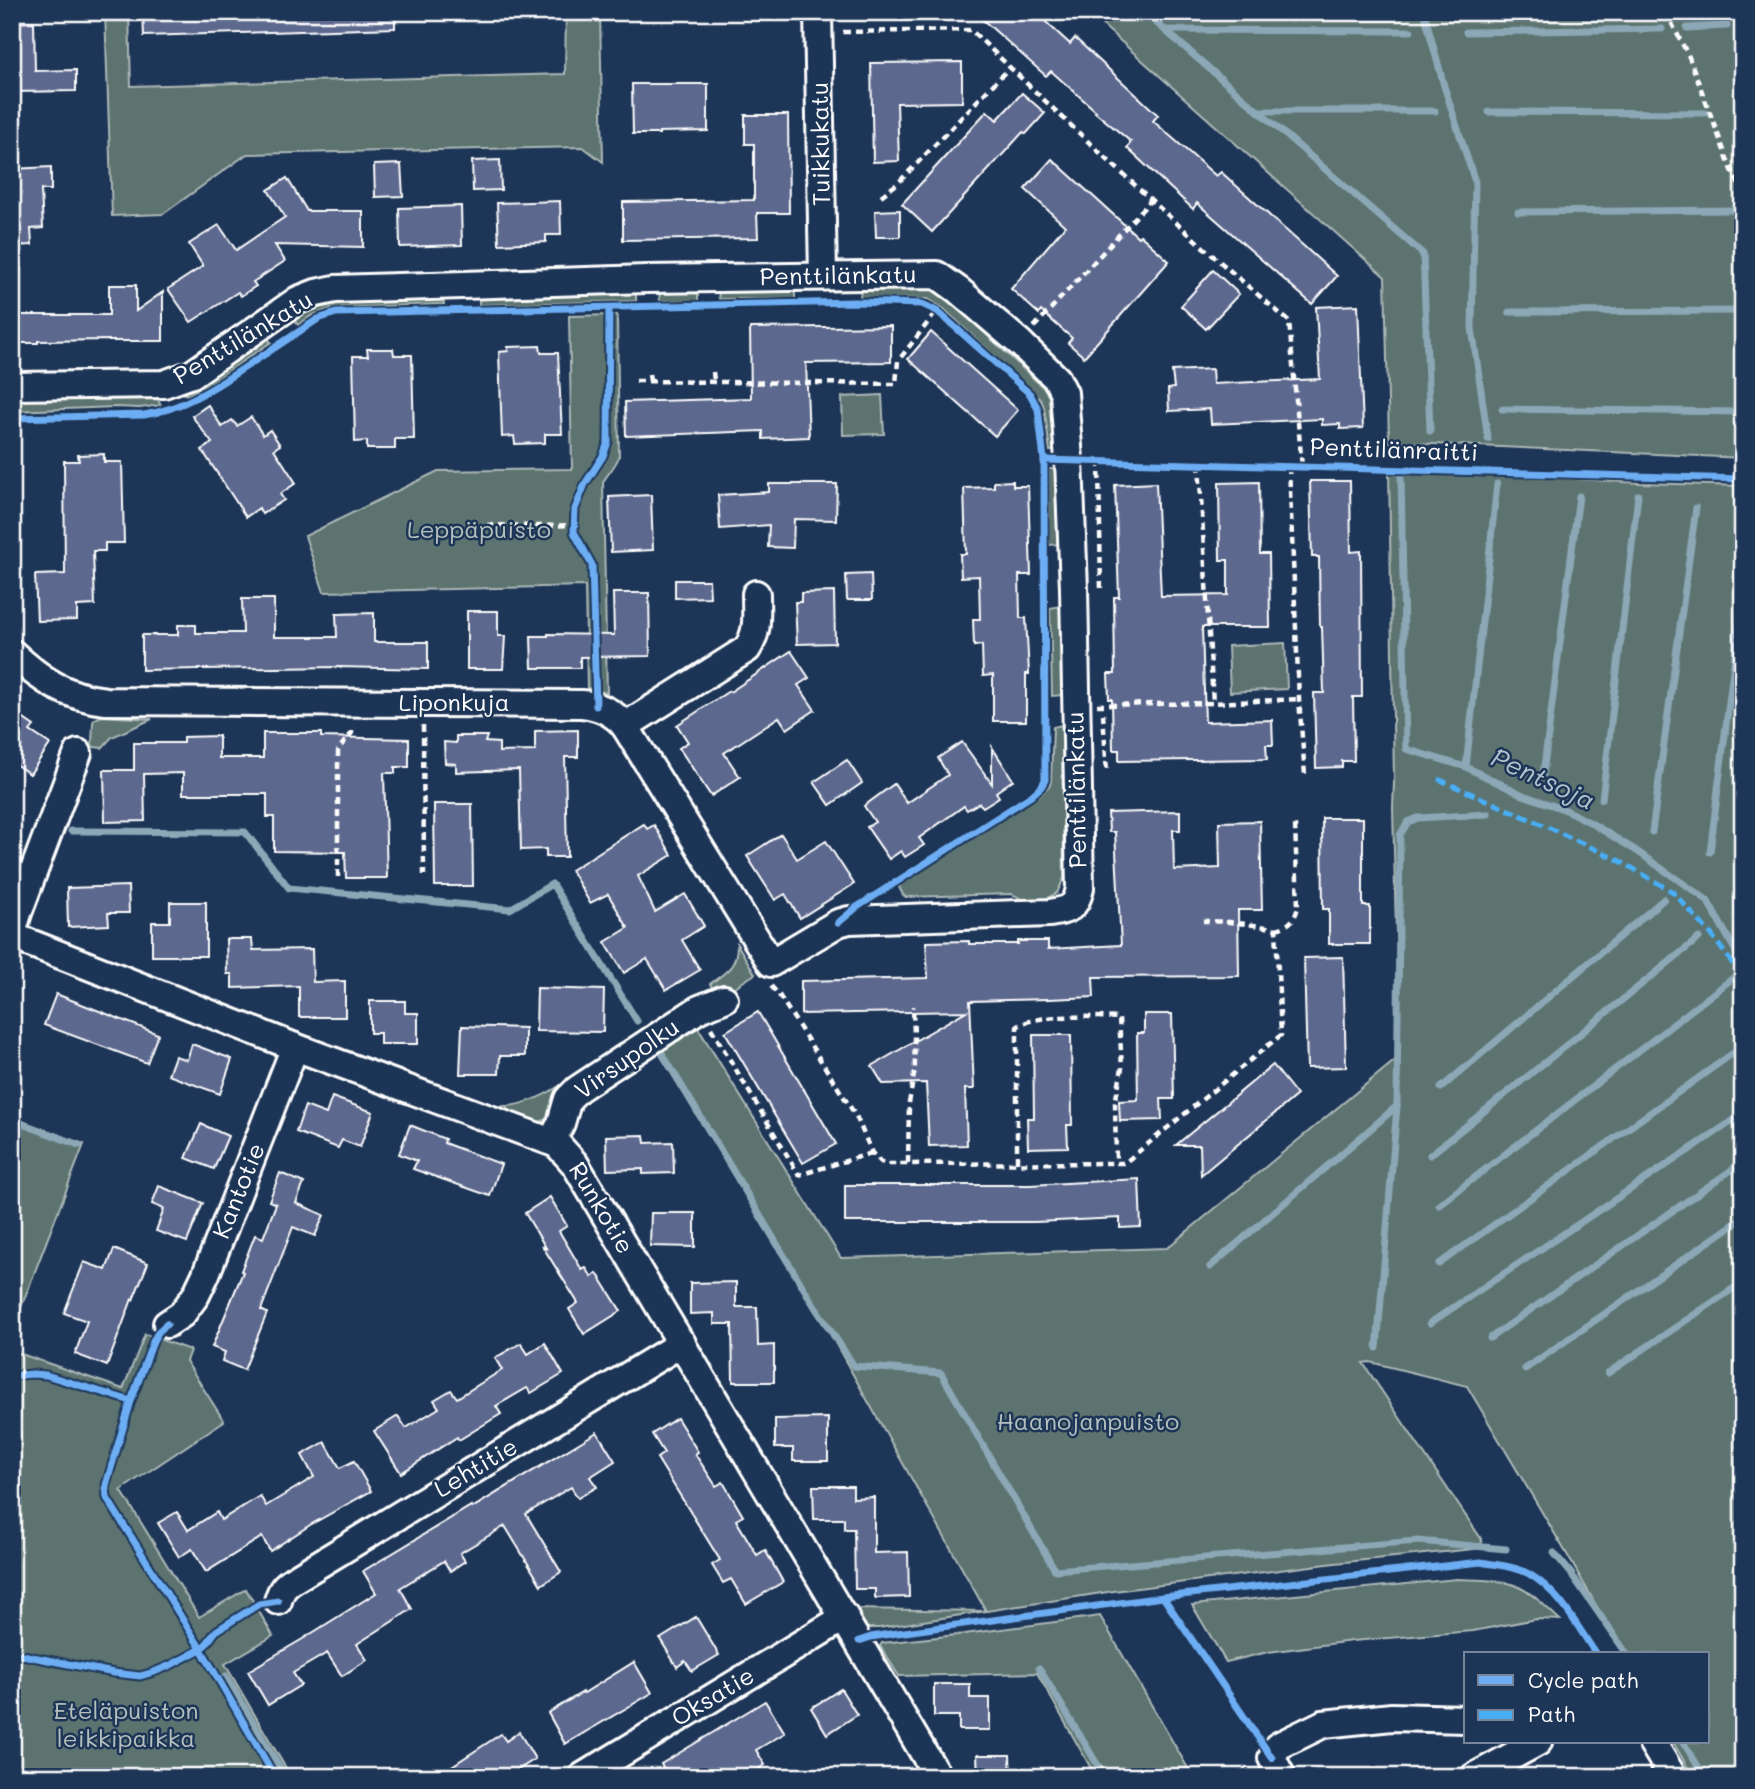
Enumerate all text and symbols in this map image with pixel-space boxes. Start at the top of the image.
street label: Tuikkukatu [803,82,836,206]
street label: Penttilänkatu [759,258,917,291]
street label: Penttilänkatu [167,283,317,390]
street label: Penttilänraitti [1309,430,1479,467]
park label: Leppäpuisto [407,513,551,544]
street label: Liponkuja [398,686,510,717]
street label: Penttilänkatu [1059,711,1092,869]
water label: Pentsoja [1486,739,1601,817]
street label: Virsupolku [568,1010,684,1105]
street label: Kantotie [204,1138,271,1243]
street label: Runkotie [563,1156,642,1259]
park label: Haanojanpuisto [997,1405,1179,1436]
street label: Lehtitie [428,1430,523,1504]
legend [1464,1652,1710,1744]
street label: Oksatie [665,1659,759,1732]
text: Cycle path [1528,1666,1638,1693]
park label: Eteläpuiston leikkipaikka [53,1694,199,1753]
text: Path [1528,1700,1575,1727]

